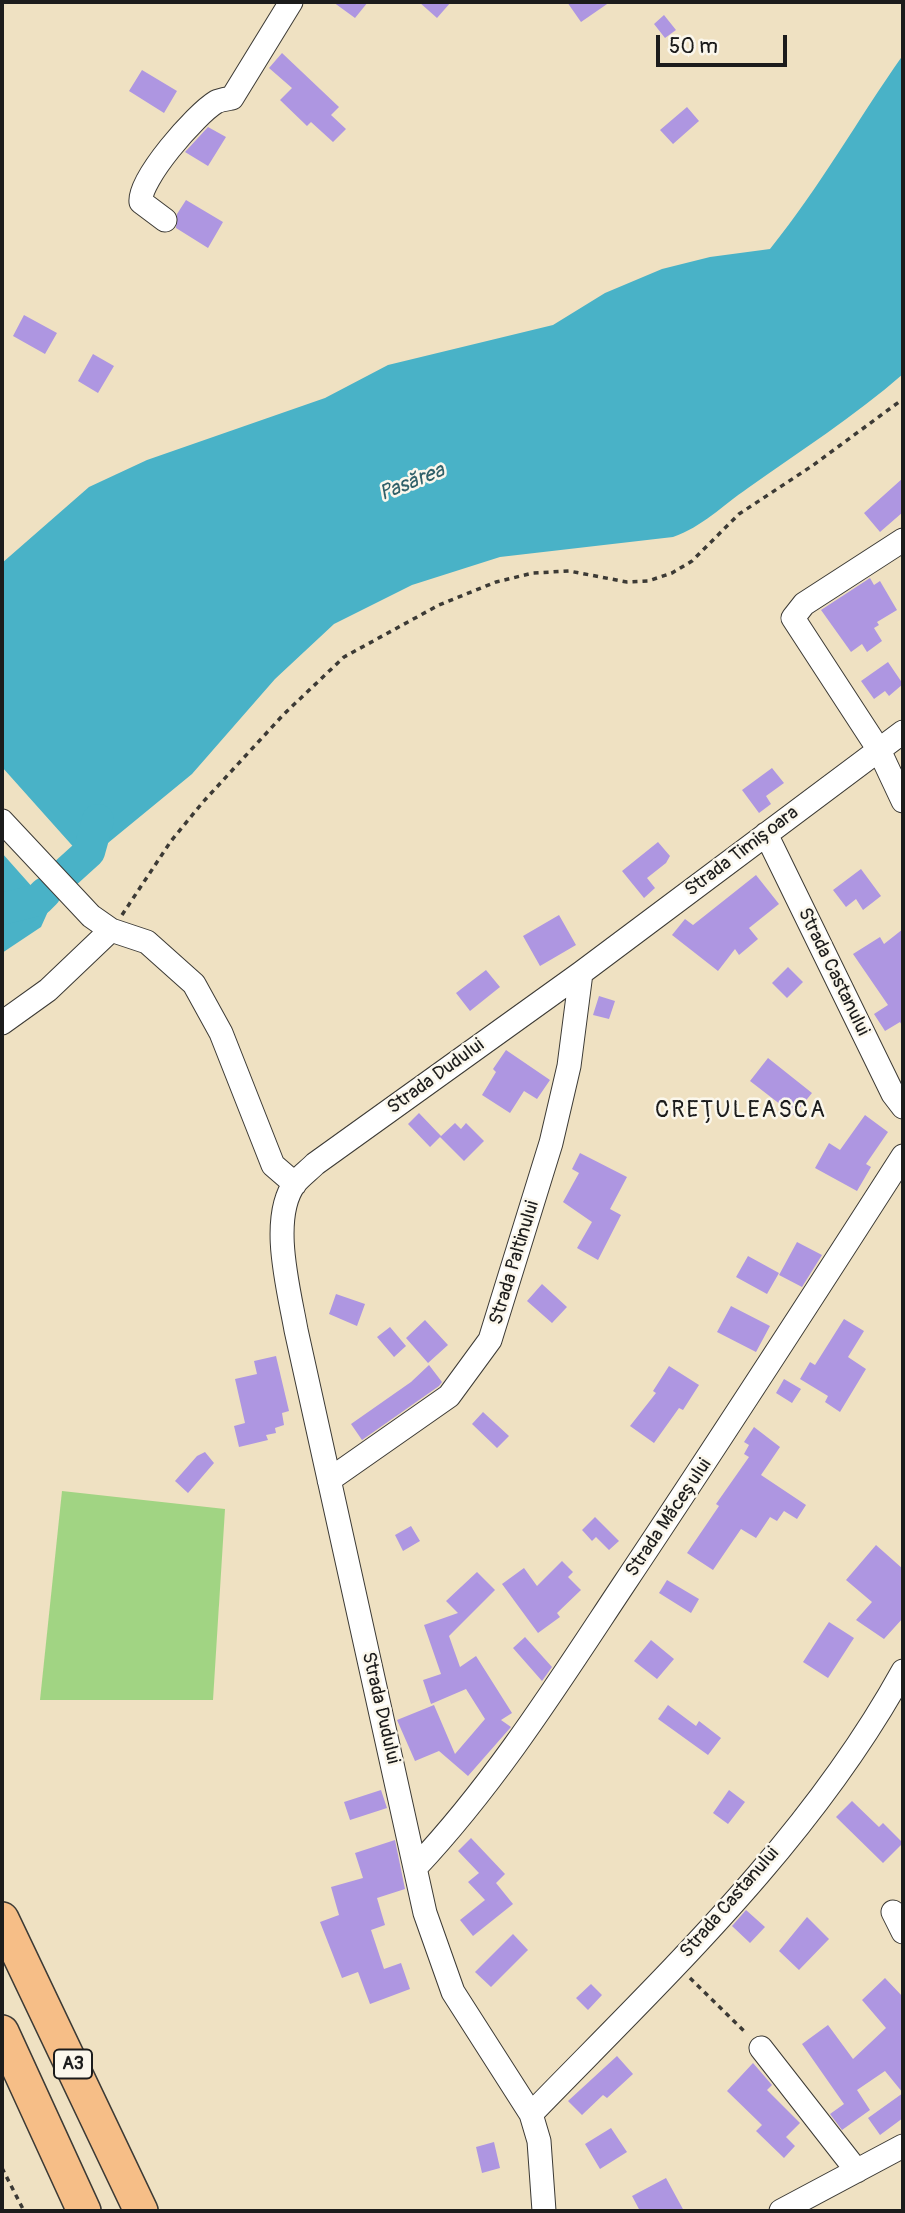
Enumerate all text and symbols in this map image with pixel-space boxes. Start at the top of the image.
scale bar [660,21,791,65]
text: 50 m [669,33,718,60]
water label: Pasărea [376,459,448,507]
street label: Strada Timișoara [681,802,803,902]
street label: Strada Castanului [792,904,874,1040]
street label: Strada Dudului [383,1034,489,1120]
district label: CREȚULEASCA [656,1097,826,1125]
street label: Strada Paltinului [485,1198,545,1328]
street label: Strada Măceșului [621,1455,717,1581]
street label: Strada Dudului [356,1650,404,1766]
street label: Strada Castanului [676,1843,784,1963]
road number: A3 [54,2050,92,2078]

